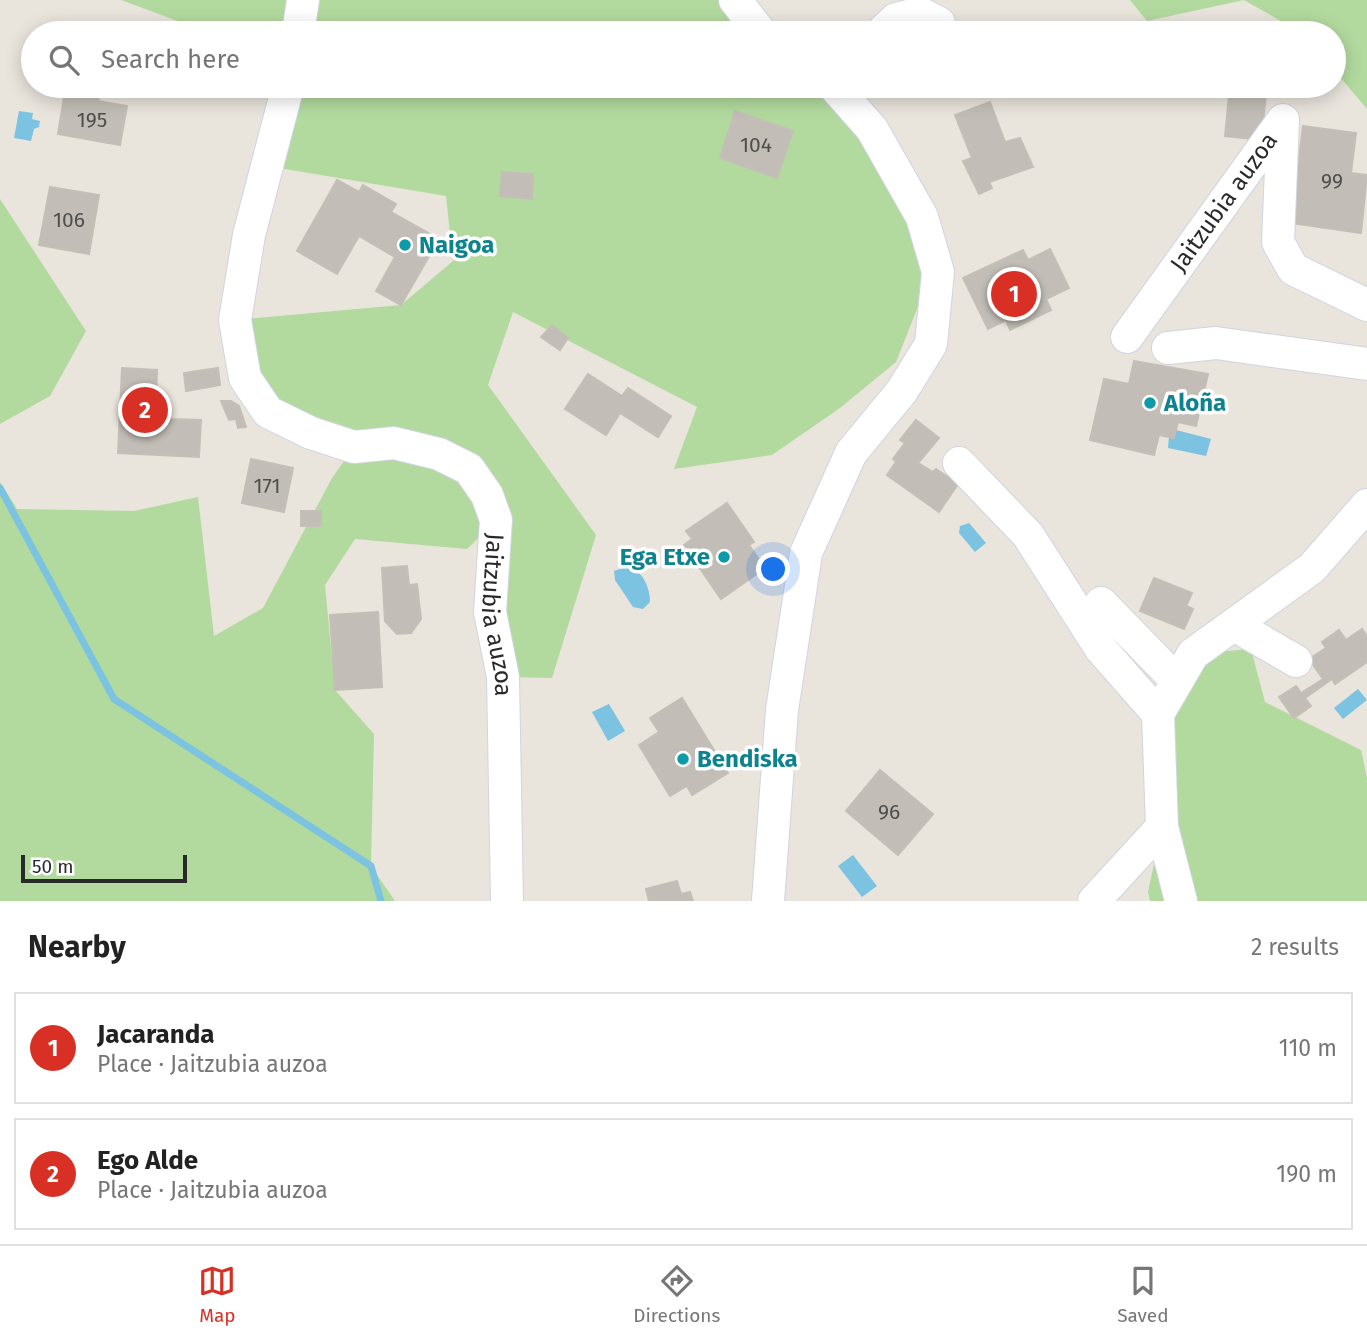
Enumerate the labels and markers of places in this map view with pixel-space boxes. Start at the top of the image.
place label: Naigoa [419,231,494,259]
marker: Naigoa [397,237,413,253]
pin: 1 [991,268,1037,320]
pin: 2 [122,384,168,436]
place label: Aloña [1163,389,1226,417]
marker: Aloña [1142,395,1158,411]
place label: Ega Etxe [620,543,710,571]
marker: Ega Etxe [716,549,732,565]
place label: Bendiska [697,745,798,773]
marker: Bendiska [675,751,691,767]

